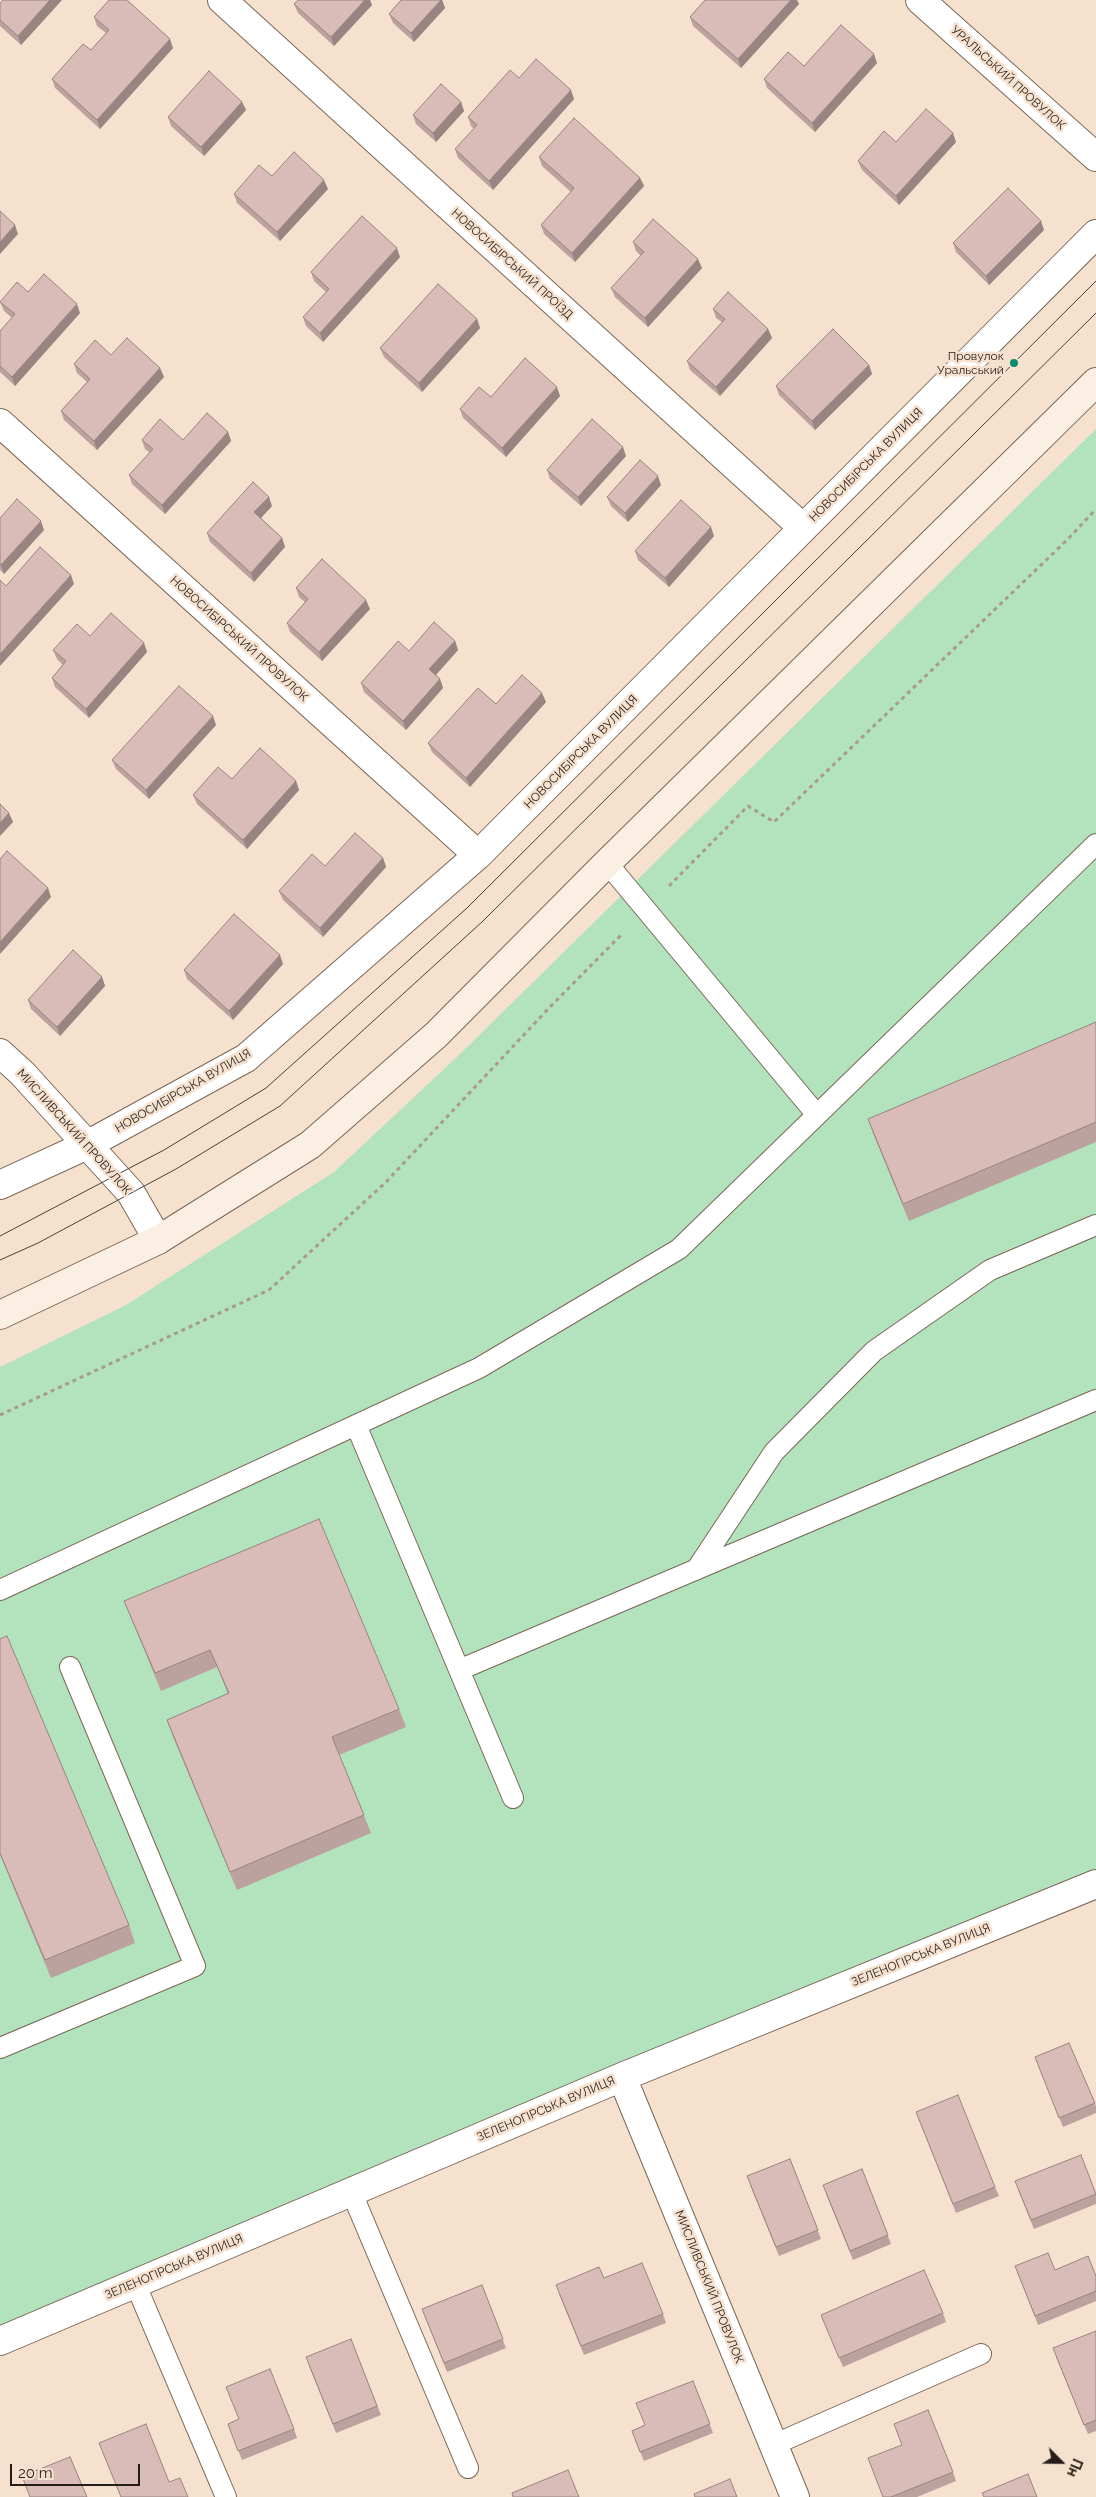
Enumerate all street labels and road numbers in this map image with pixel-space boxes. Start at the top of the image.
street label: УРАЛЬСЬКИЙ ПРОВУЛОК [948,23,1068,133]
street label: НОВОСИБІРСЬКИЙ ПРОЇЗД [448,206,576,322]
street label: НОВОСИБІРСЬКА ВУЛИЦЯ [806,405,926,525]
street label: НОВОСИБІРСЬКИЙ ПРОВУЛОК [167,573,311,705]
street label: НОВОСИБІРСЬКА ВУЛИЦЯ [521,692,641,812]
street label: НОВОСИБІРСЬКА ВУЛИЦЯ [113,1046,253,1136]
street label: МИСЛИВСЬКИЙ ПРОВУЛОК [14,1066,134,1198]
street label: ЗЕЛЕНОГІРСЬКА ВУЛИЦЯ [850,1921,992,1989]
street label: ЗЕЛЕНОГІРСЬКА ВУЛИЦЯ [475,2073,617,2145]
street label: МИСЛИВСЬКИЙ ПРОВУЛОК [672,2208,746,2366]
street label: ЗЕЛЕНОГІРСЬКА ВУЛИЦЯ [103,2231,245,2303]

